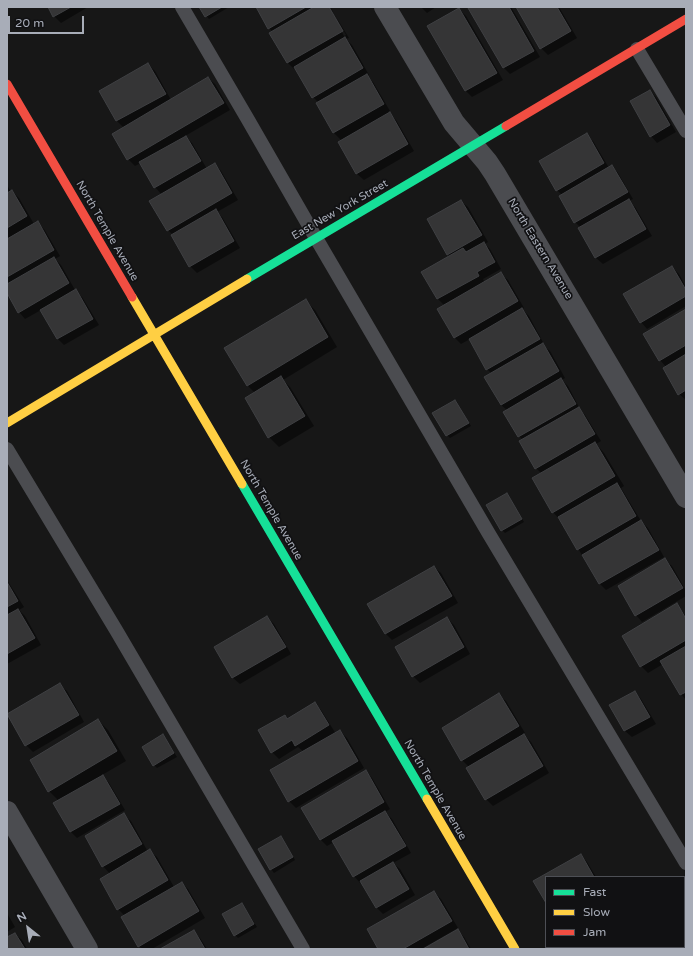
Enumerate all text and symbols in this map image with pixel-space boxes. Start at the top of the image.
scale bar [10,8,86,34]
text: 20 m [15,16,44,30]
street label: East New York Street [289,177,391,243]
street label: North Temple Avenue [73,178,141,284]
street label: North Eastern Avenue [505,196,575,302]
street label: North Temple Avenue [237,457,305,563]
street label: North Temple Avenue [401,737,469,843]
legend [545,876,685,948]
text: Fast [583,885,606,899]
text: Slow [583,905,610,919]
north arrow [8,908,48,948]
text: N [15,909,29,925]
text: Jam [583,925,606,939]

